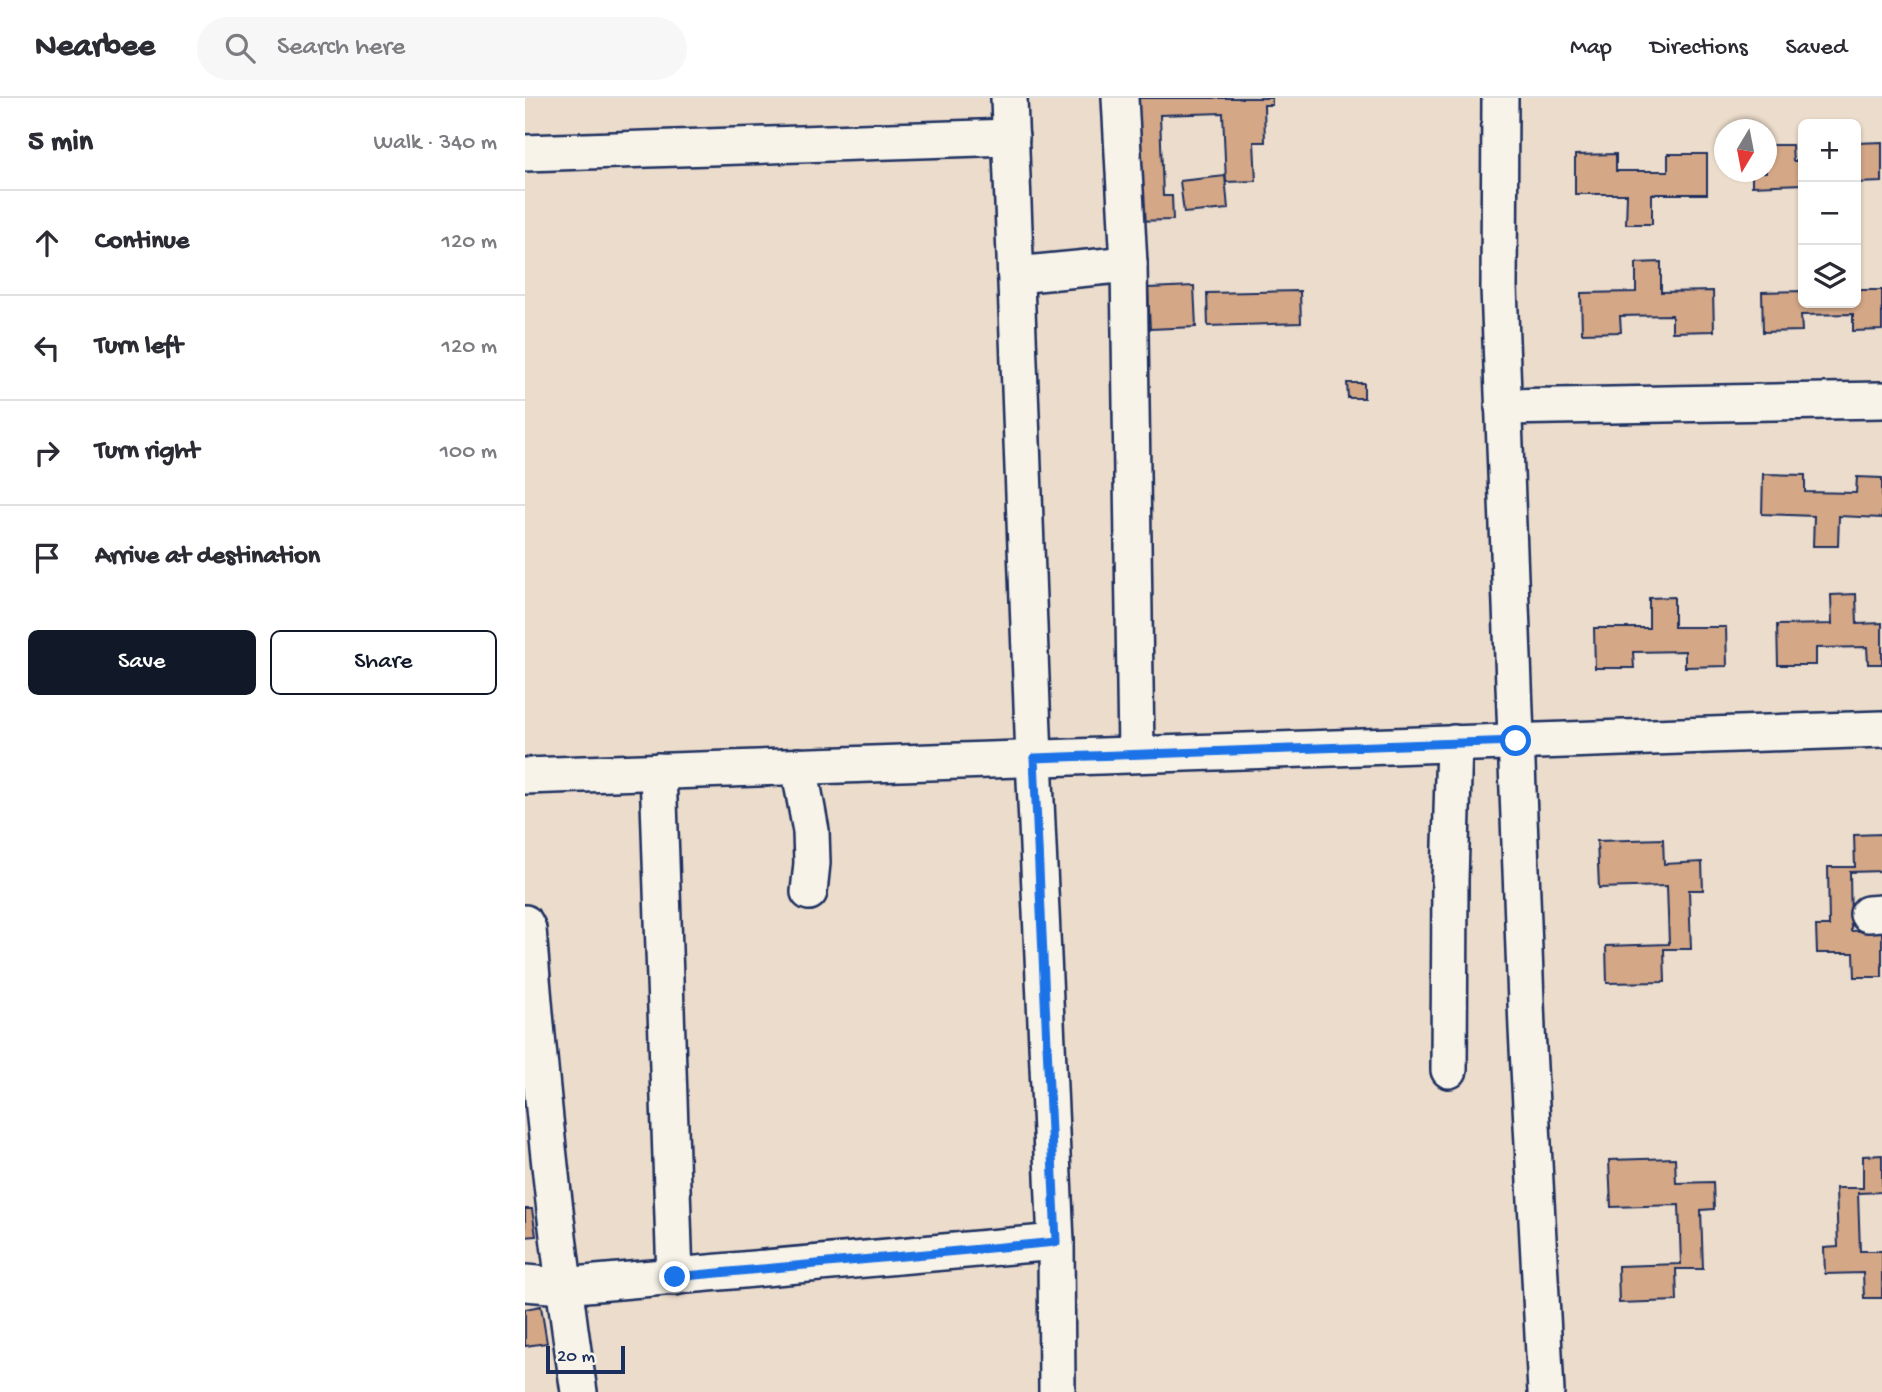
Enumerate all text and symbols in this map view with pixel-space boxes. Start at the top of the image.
search box [197,17,687,80]
text: Nearbee [35,29,155,67]
icon: search [221,29,259,67]
text: Search here [277,33,405,64]
text: Map [1570,34,1612,63]
text: Directions [1650,34,1748,63]
text: Saved [1786,34,1847,63]
north arrow [1714,119,1777,182]
map controls [1798,119,1861,308]
button: + [1798,119,1861,182]
text: 5 min [28,126,93,161]
text: Walk · 340 m [374,130,497,157]
button: − [1798,182,1861,245]
icon: ahead [28,224,66,262]
text: Continue [95,227,189,258]
text: 120 m [442,229,497,256]
button: layers [1798,245,1861,308]
icon: left [28,329,66,367]
text: Turn left [95,332,183,363]
text: 120 m [442,334,497,361]
icon: right [28,434,66,472]
text: Turn right [95,437,199,468]
text: 100 m [440,439,497,466]
icon: arrive [28,539,66,577]
text: Arrive at destination [95,542,320,573]
button: Save [28,630,256,695]
button: Share [270,630,497,695]
route start [1500,725,1531,756]
route end [659,1261,690,1292]
scale bar [546,1343,625,1375]
text: 20 m [557,1346,595,1369]

